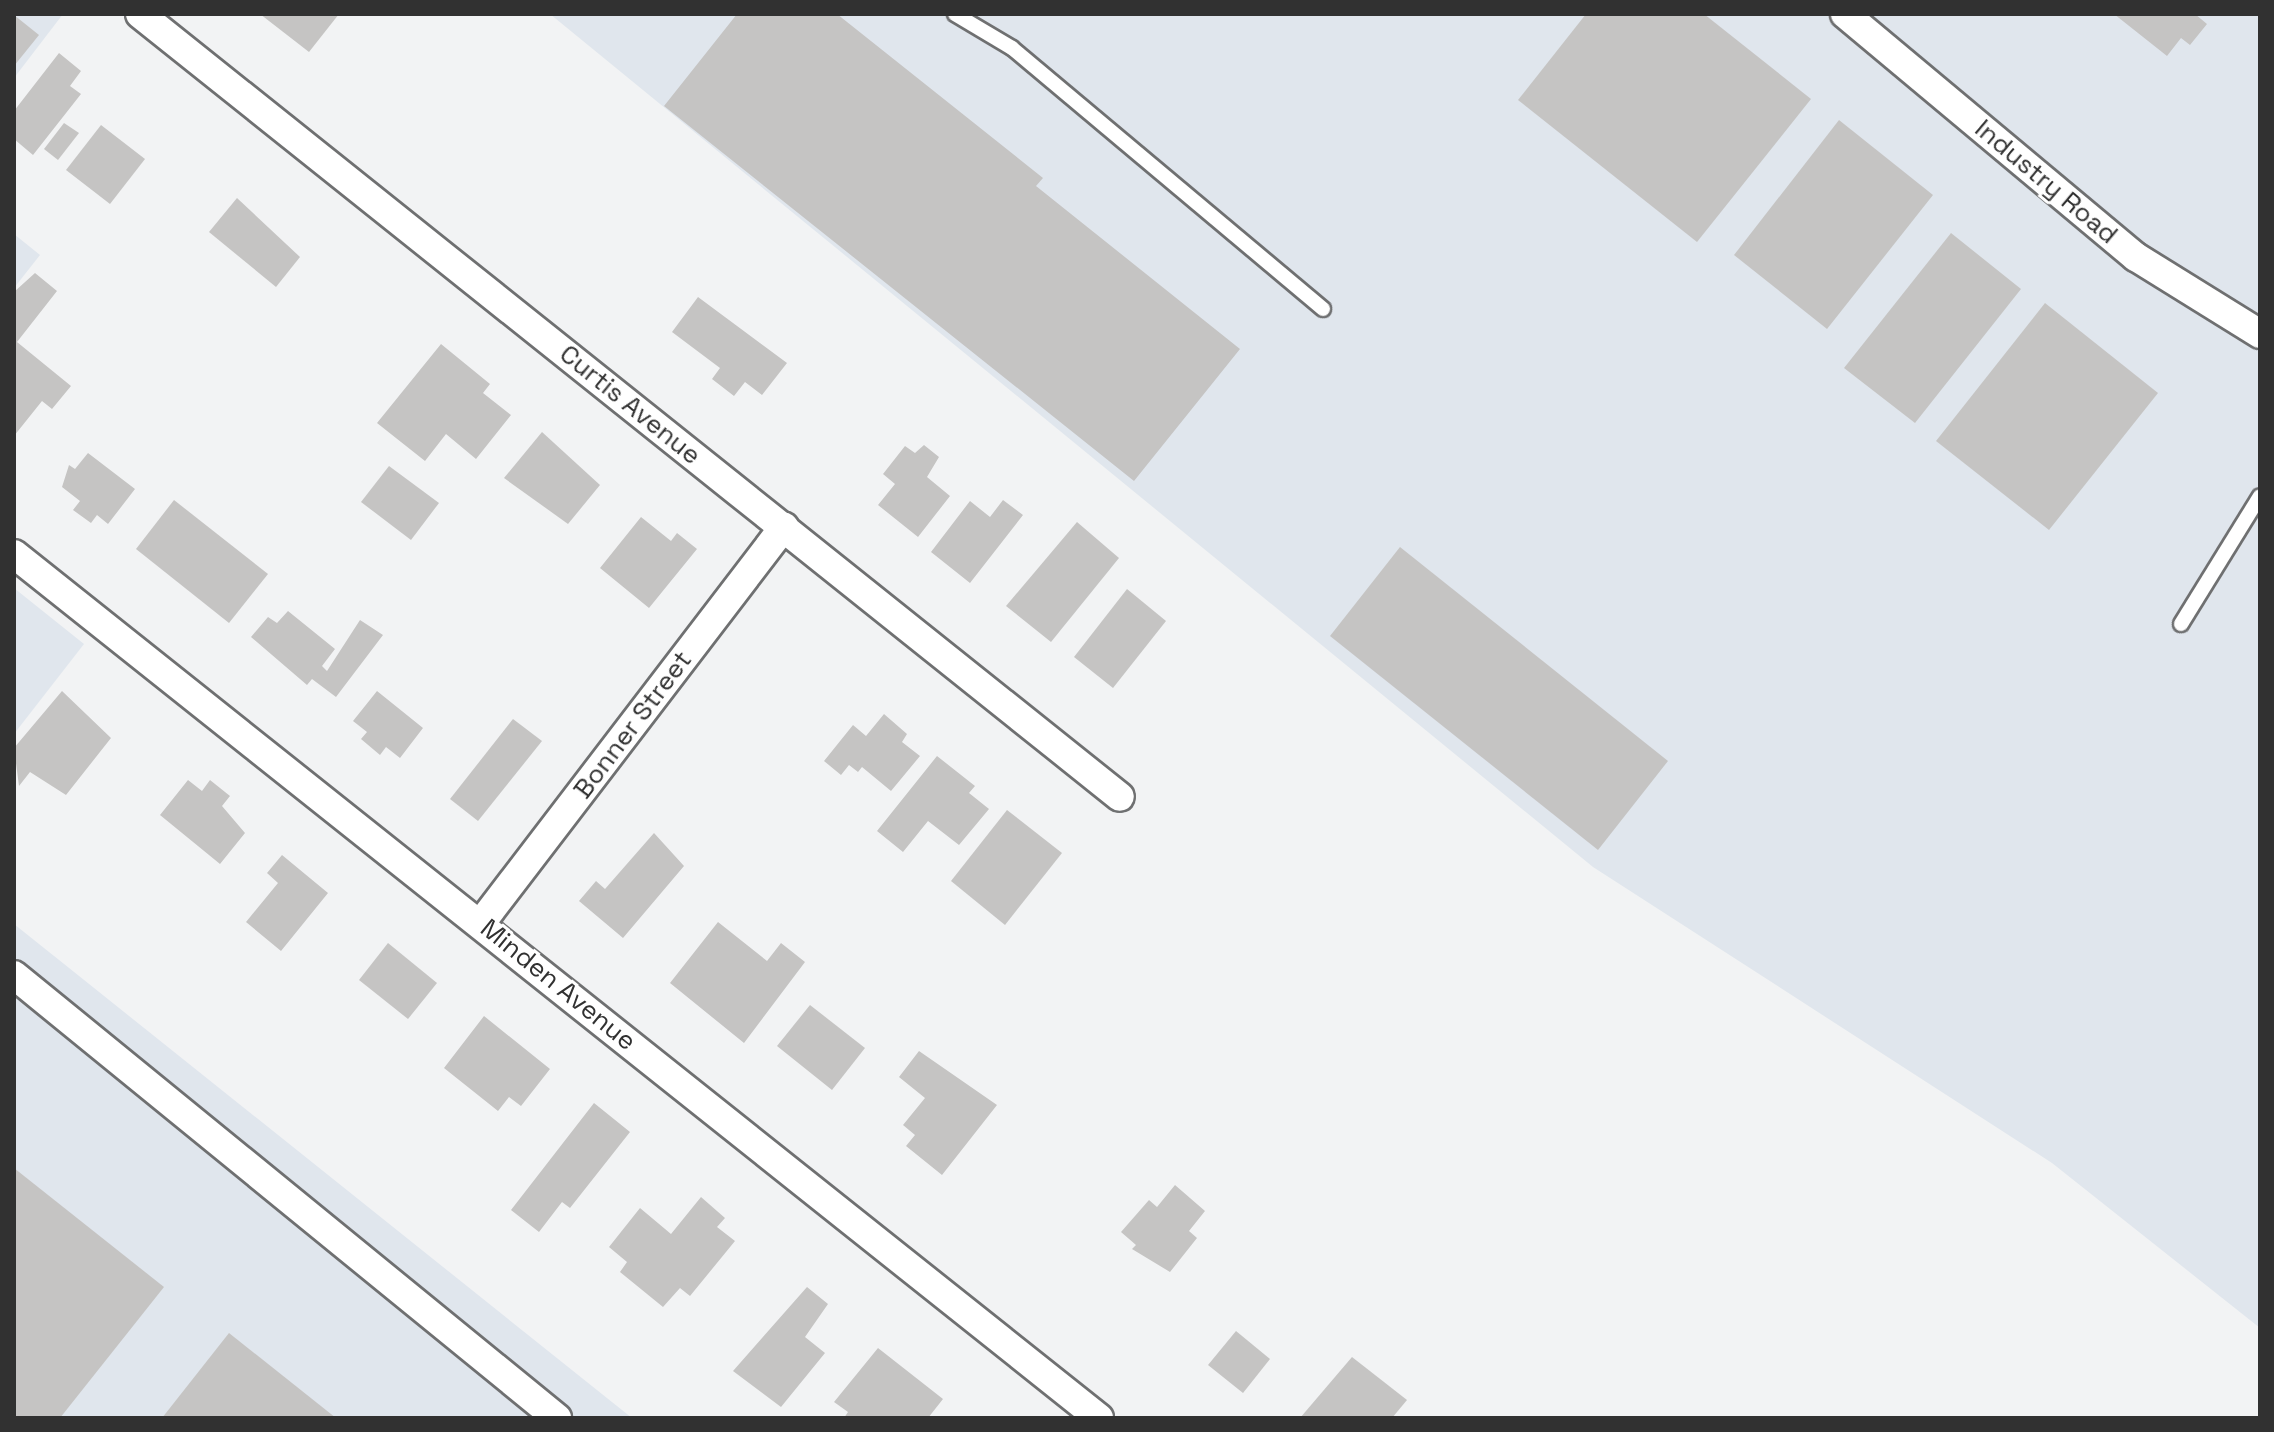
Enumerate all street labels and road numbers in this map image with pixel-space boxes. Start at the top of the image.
street label: Industry Road [1968,113,2124,251]
street label: Curtis Avenue [553,338,707,472]
street label: Bonner Street [567,645,699,805]
street label: Minden Avenue [474,913,642,1057]

